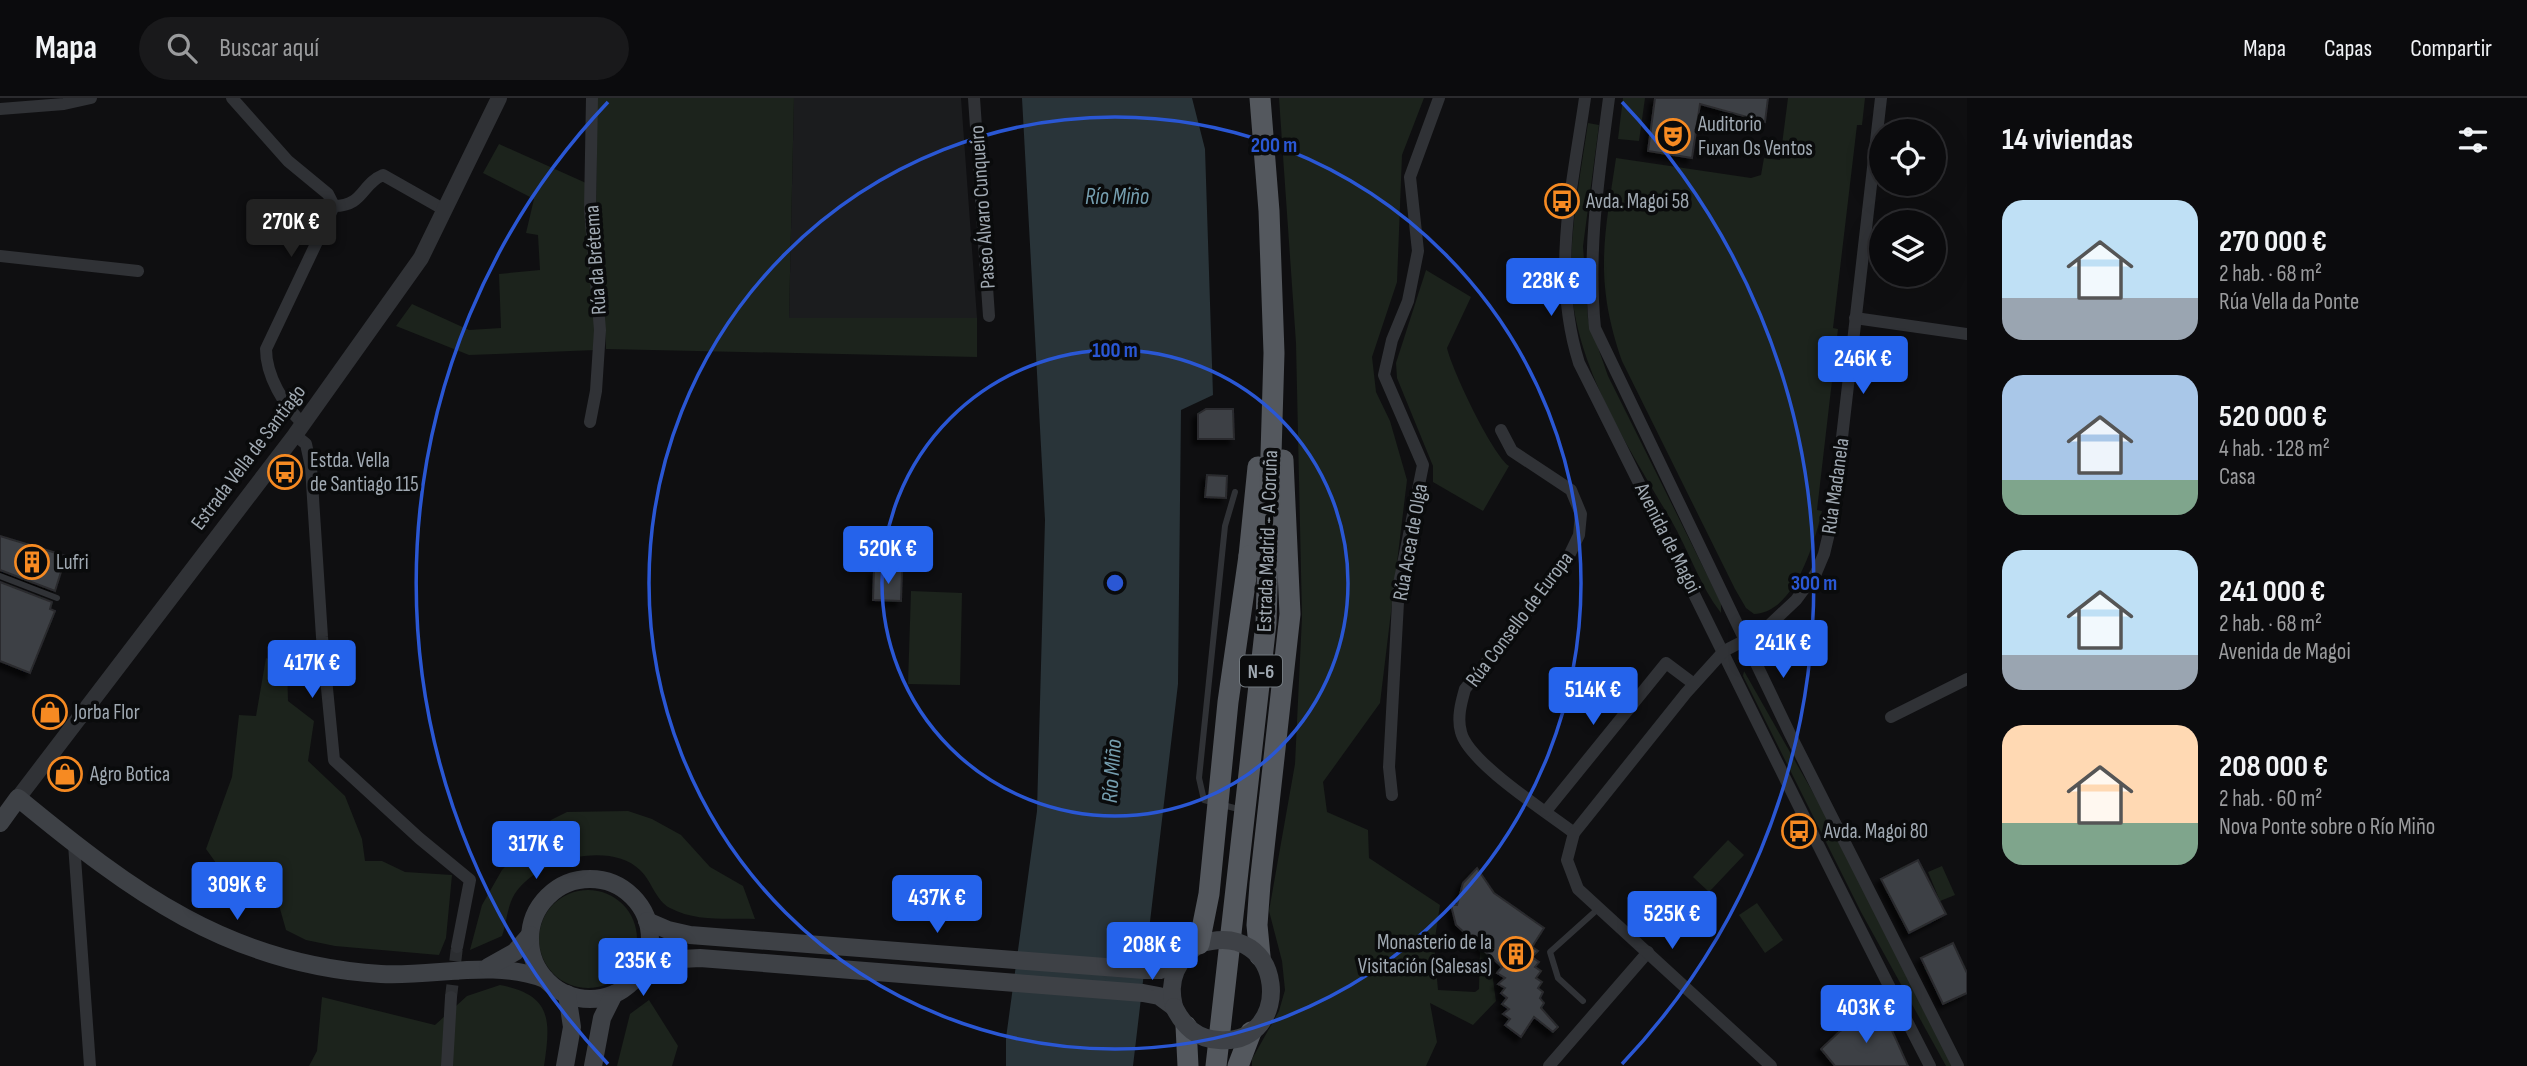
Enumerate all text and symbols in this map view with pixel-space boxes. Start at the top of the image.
search box [139,17,629,80]
text: Mapa [35,28,97,68]
icon: search [163,29,201,67]
text: Buscar aquí [219,33,319,64]
text: Mapa [2243,34,2286,63]
text: Capas [2324,34,2372,63]
text: Compartir [2410,34,2492,63]
place label: Auditorio Fuxan Os Ventos [1697,112,1813,161]
theatre icon: Auditorio Fuxan Os Ventos [1654,117,1692,155]
map controls [1869,119,1946,287]
button: locate [1869,119,1946,196]
icon: filters [2454,121,2492,159]
text: 14 viviendas [2002,122,2133,158]
street label: Paseo Álvaro Cunqueiro [964,124,1001,289]
text: 200 m [1251,133,1297,158]
bus stop icon: Avda. Magoi 58 [1543,182,1581,220]
water label: Río Miño [1085,183,1150,211]
place label: Avda. Magoi 58 [1585,189,1689,214]
pin: 270K € [234,200,348,259]
street label: Rúa da Brétema [579,204,612,316]
text: 270K € [262,208,320,236]
button: layers [1869,210,1946,287]
text: 270 000 € [2219,224,2327,260]
icon: home [2058,228,2142,312]
pin: 228K € [1494,258,1608,318]
text: 2 hab. · 68 m² [2219,260,2322,288]
text: 228K € [1522,267,1580,295]
text: Rúa Vella da Ponte [2219,288,2359,316]
pin: 246K € [1806,336,1920,396]
text: 100 m [1092,338,1138,363]
text: 246K € [1834,345,1892,373]
street label: Estrada Vella de Santiago [186,380,311,535]
text: 520 000 € [2219,399,2327,435]
icon: home [2058,403,2142,487]
text: 4 hab. · 128 m² [2219,435,2330,463]
street label: Rúa Madanela [1816,436,1855,536]
place label: Estda. Vella de Santiago 115 [310,448,419,497]
street label: Estrada Madrid - A Coruña [1252,450,1283,632]
bus stop icon: Estda. Vella de Santiago 115 [266,453,304,491]
text: Casa [2219,463,2256,491]
street label: Avenida de Magoi [1629,478,1706,597]
street label: Rúa Acea de Olga [1388,482,1433,603]
pin: 520K € [831,526,945,586]
text: 520K € [859,535,917,563]
building icon: Lufri [13,543,51,581]
street label: Rúa Consello de Europa [1460,547,1578,692]
place label: Lufri [56,550,89,575]
centre of rings [1103,571,1127,595]
text: 300 m [1791,571,1837,596]
text: 241 000 € [2219,574,2325,610]
icon: home [2058,578,2142,662]
text: 2 hab. · 68 m² [2219,610,2322,638]
pin: 241K € [1726,620,1840,680]
text: 241K € [1755,629,1811,657]
text: Avenida de Magoi [2219,638,2351,666]
pin: 417K € [255,640,369,700]
text: 417K € [284,649,340,677]
road number: N-6 [1240,656,1282,686]
pin: 514K € [1536,668,1650,727]
text: 514K € [1565,676,1621,704]
shop icon: Jorba Flor [31,693,69,731]
place label: Jorba Flor [73,700,140,725]
water label: Río Miño [1096,737,1128,804]
text: 208 000 € [2219,749,2328,785]
icon: home [2058,753,2142,837]
shop icon: Agro Botica [46,755,84,793]
place label: Agro Botica [89,762,170,787]
text: 2 hab. · 60 m² [2219,785,2322,813]
bus stop icon: Avda. Magoi 80 [1780,812,1818,850]
text: Nova Ponte sobre o Río Miño [2219,813,2435,841]
place label: Avda. Magoi 80 [1823,819,1928,844]
pin: 317K € [479,822,593,881]
text: 317K € [508,830,564,858]
pin: 309K € [180,862,294,922]
text: 309K € [208,871,266,899]
pin: 437K € [880,876,994,935]
text: 437K € [908,884,966,912]
pin: 525K € [1615,892,1729,951]
text: 525K € [1644,900,1700,928]
pin: 208K € [1095,922,1209,982]
place label: Monasterio de la Visitación (Salesas) [1358,930,1492,979]
text: 208K € [1123,931,1181,959]
building icon: Monasterio de la Visitación (Salesas) [1497,935,1535,973]
pin: 235K € [586,939,700,998]
text: 235K € [614,947,672,975]
pin: 403K € [1809,986,1923,1045]
text: 403K € [1837,994,1895,1022]

